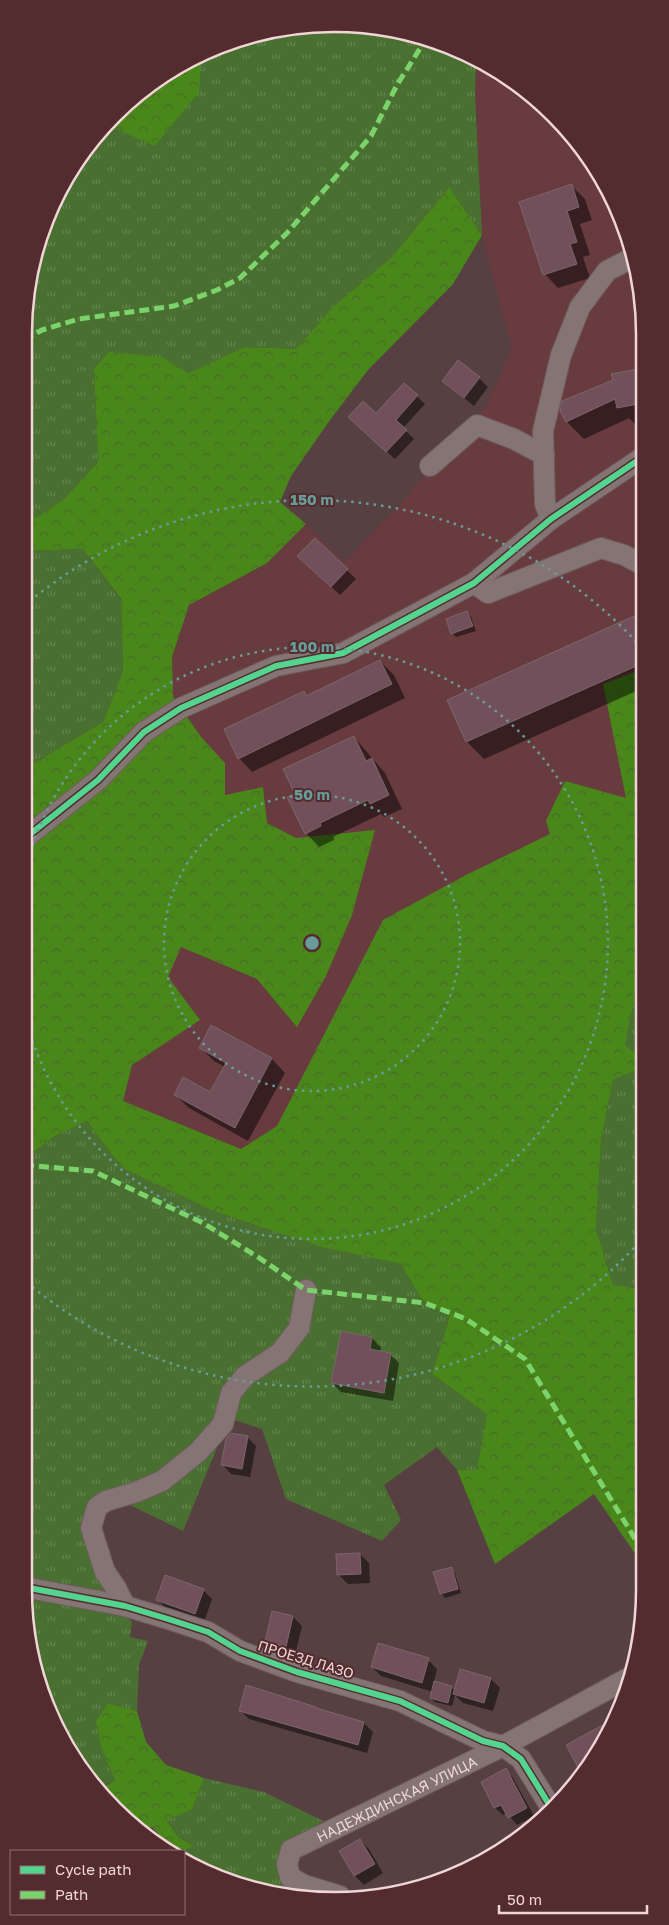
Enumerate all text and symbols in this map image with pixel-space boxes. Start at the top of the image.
text: 150 m [290,490,334,508]
text: 100 m [290,637,334,655]
text: 50 m [294,785,330,803]
centre of rings [303,934,321,952]
street label: ПРОЕЗД ЛАЗО [256,1636,356,1682]
street label: НАДЕЖДИНСКАЯ УЛИЦА [313,1752,480,1845]
legend [10,1850,185,1915]
text: Cycle path [55,1860,131,1878]
scale bar [499,1882,646,1914]
text: Path [55,1885,88,1903]
text: 50 m [507,1890,542,1908]

